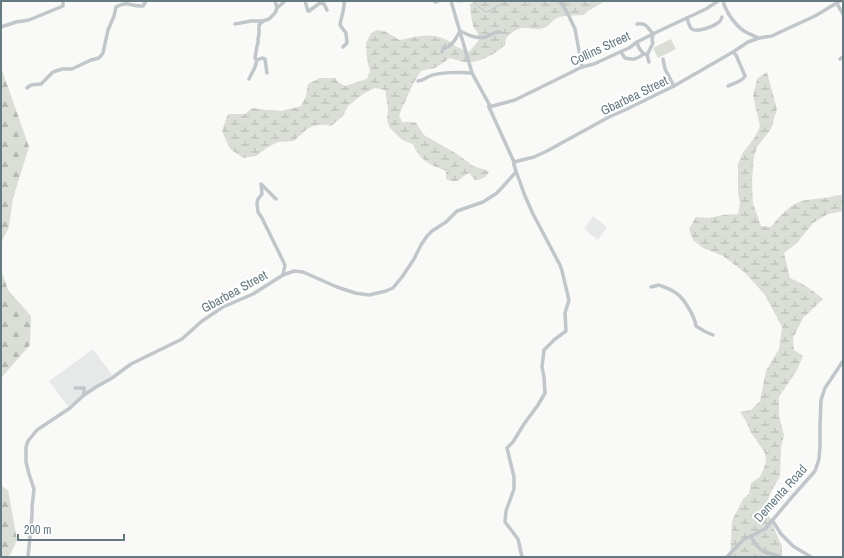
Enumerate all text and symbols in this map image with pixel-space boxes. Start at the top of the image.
street label: Collins Street [568,27,633,70]
street label: Gbarbea Street [598,72,671,119]
street label: Gbarbea Street [198,266,270,317]
street label: Dementa Road [750,461,811,526]
scale bar [18,516,124,542]
text: 200 m [24,522,51,538]

